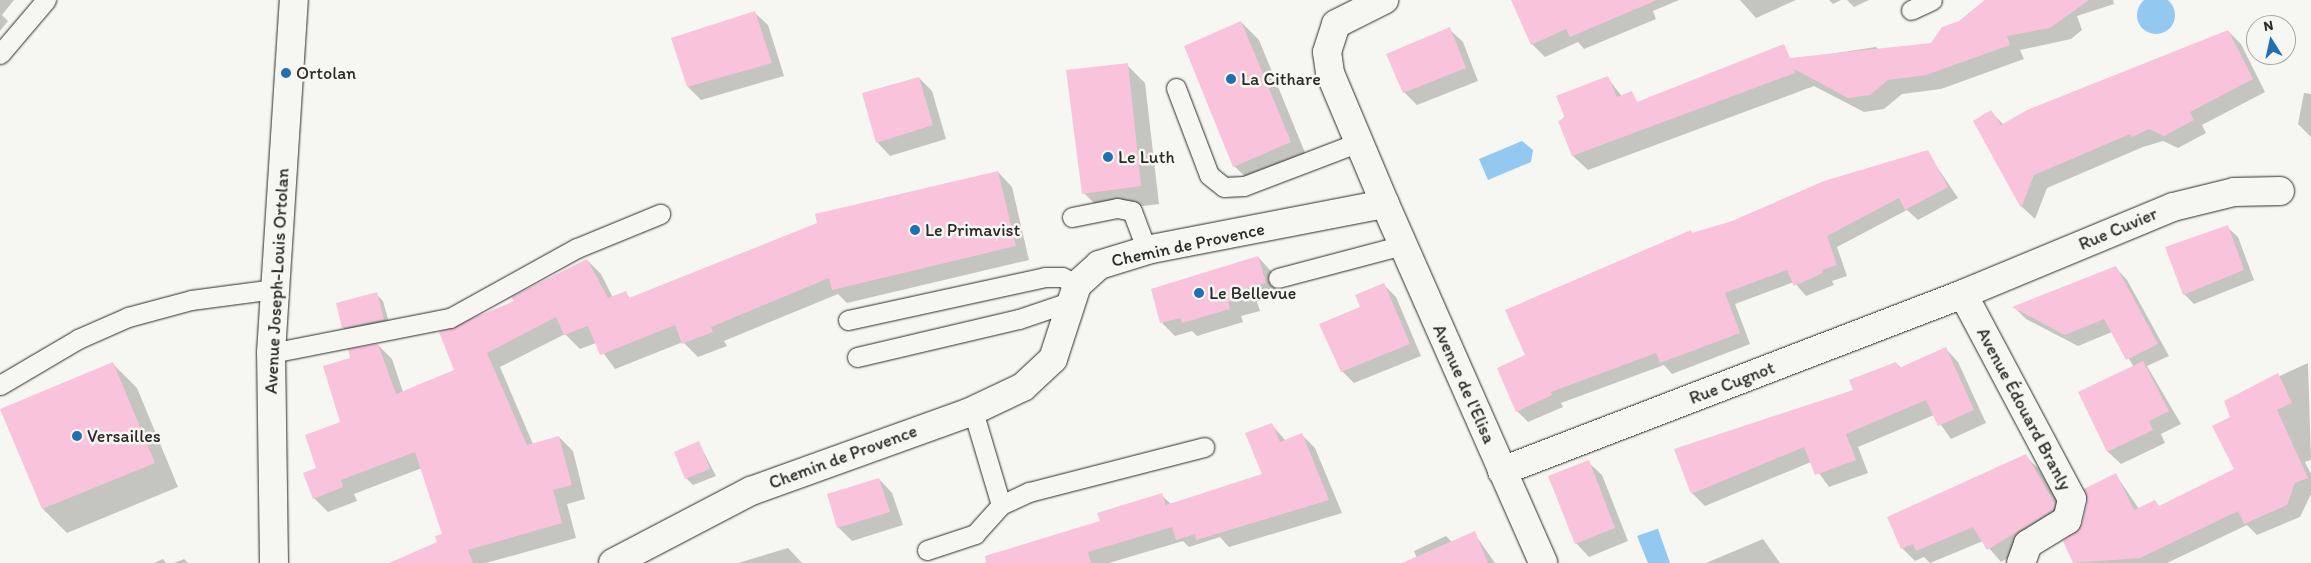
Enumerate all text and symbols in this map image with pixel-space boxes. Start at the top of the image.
north arrow [2246,15,2296,65]
text: N [2262,17,2275,35]
place label: Ortolan [296,62,356,84]
marker: Ortolan [280,67,292,79]
place label: La Cithare [1241,68,1320,90]
marker: La Cithare [1225,73,1237,85]
place label: Le Luth [1118,146,1175,168]
marker: Le Luth [1102,151,1114,163]
street label: Avenue Joseph-Louis Ortolan [260,168,294,394]
street label: Rue Cuvier [2076,203,2160,255]
street label: Chemin de Provence [1109,218,1267,272]
place label: Le Primavist [925,219,1020,241]
marker: Le Primavist [909,224,921,236]
place label: Le Bellevue [1209,282,1297,304]
marker: Le Bellevue [1193,287,1205,299]
street label: Avenue de l'Elisa [1428,321,1500,447]
street label: Avenue Édouard Branly [1972,324,2076,494]
street label: Rue Cugnot [1686,357,1778,409]
street label: Chemin de Provence [766,420,920,494]
place label: Versailles [87,425,161,447]
marker: Versailles [71,430,83,442]

